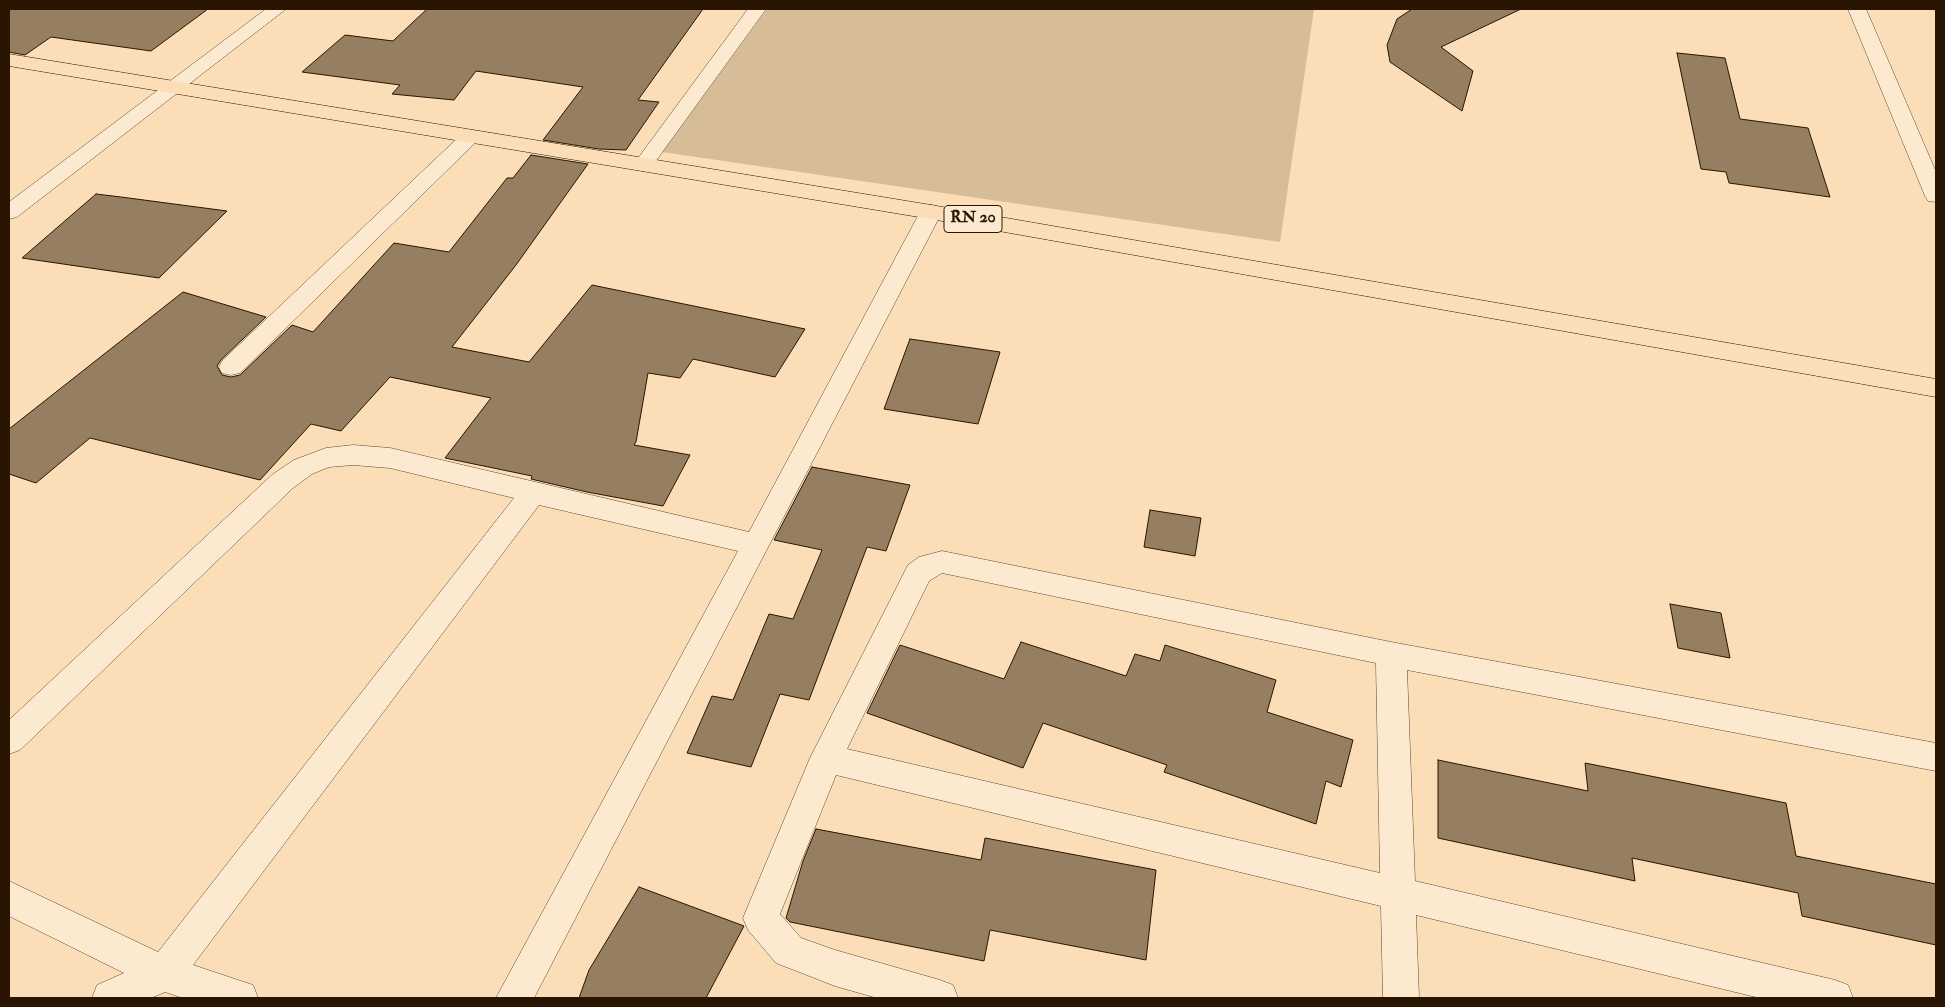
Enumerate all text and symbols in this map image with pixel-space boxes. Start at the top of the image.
road number: RN 20 [944,205,1002,232]

